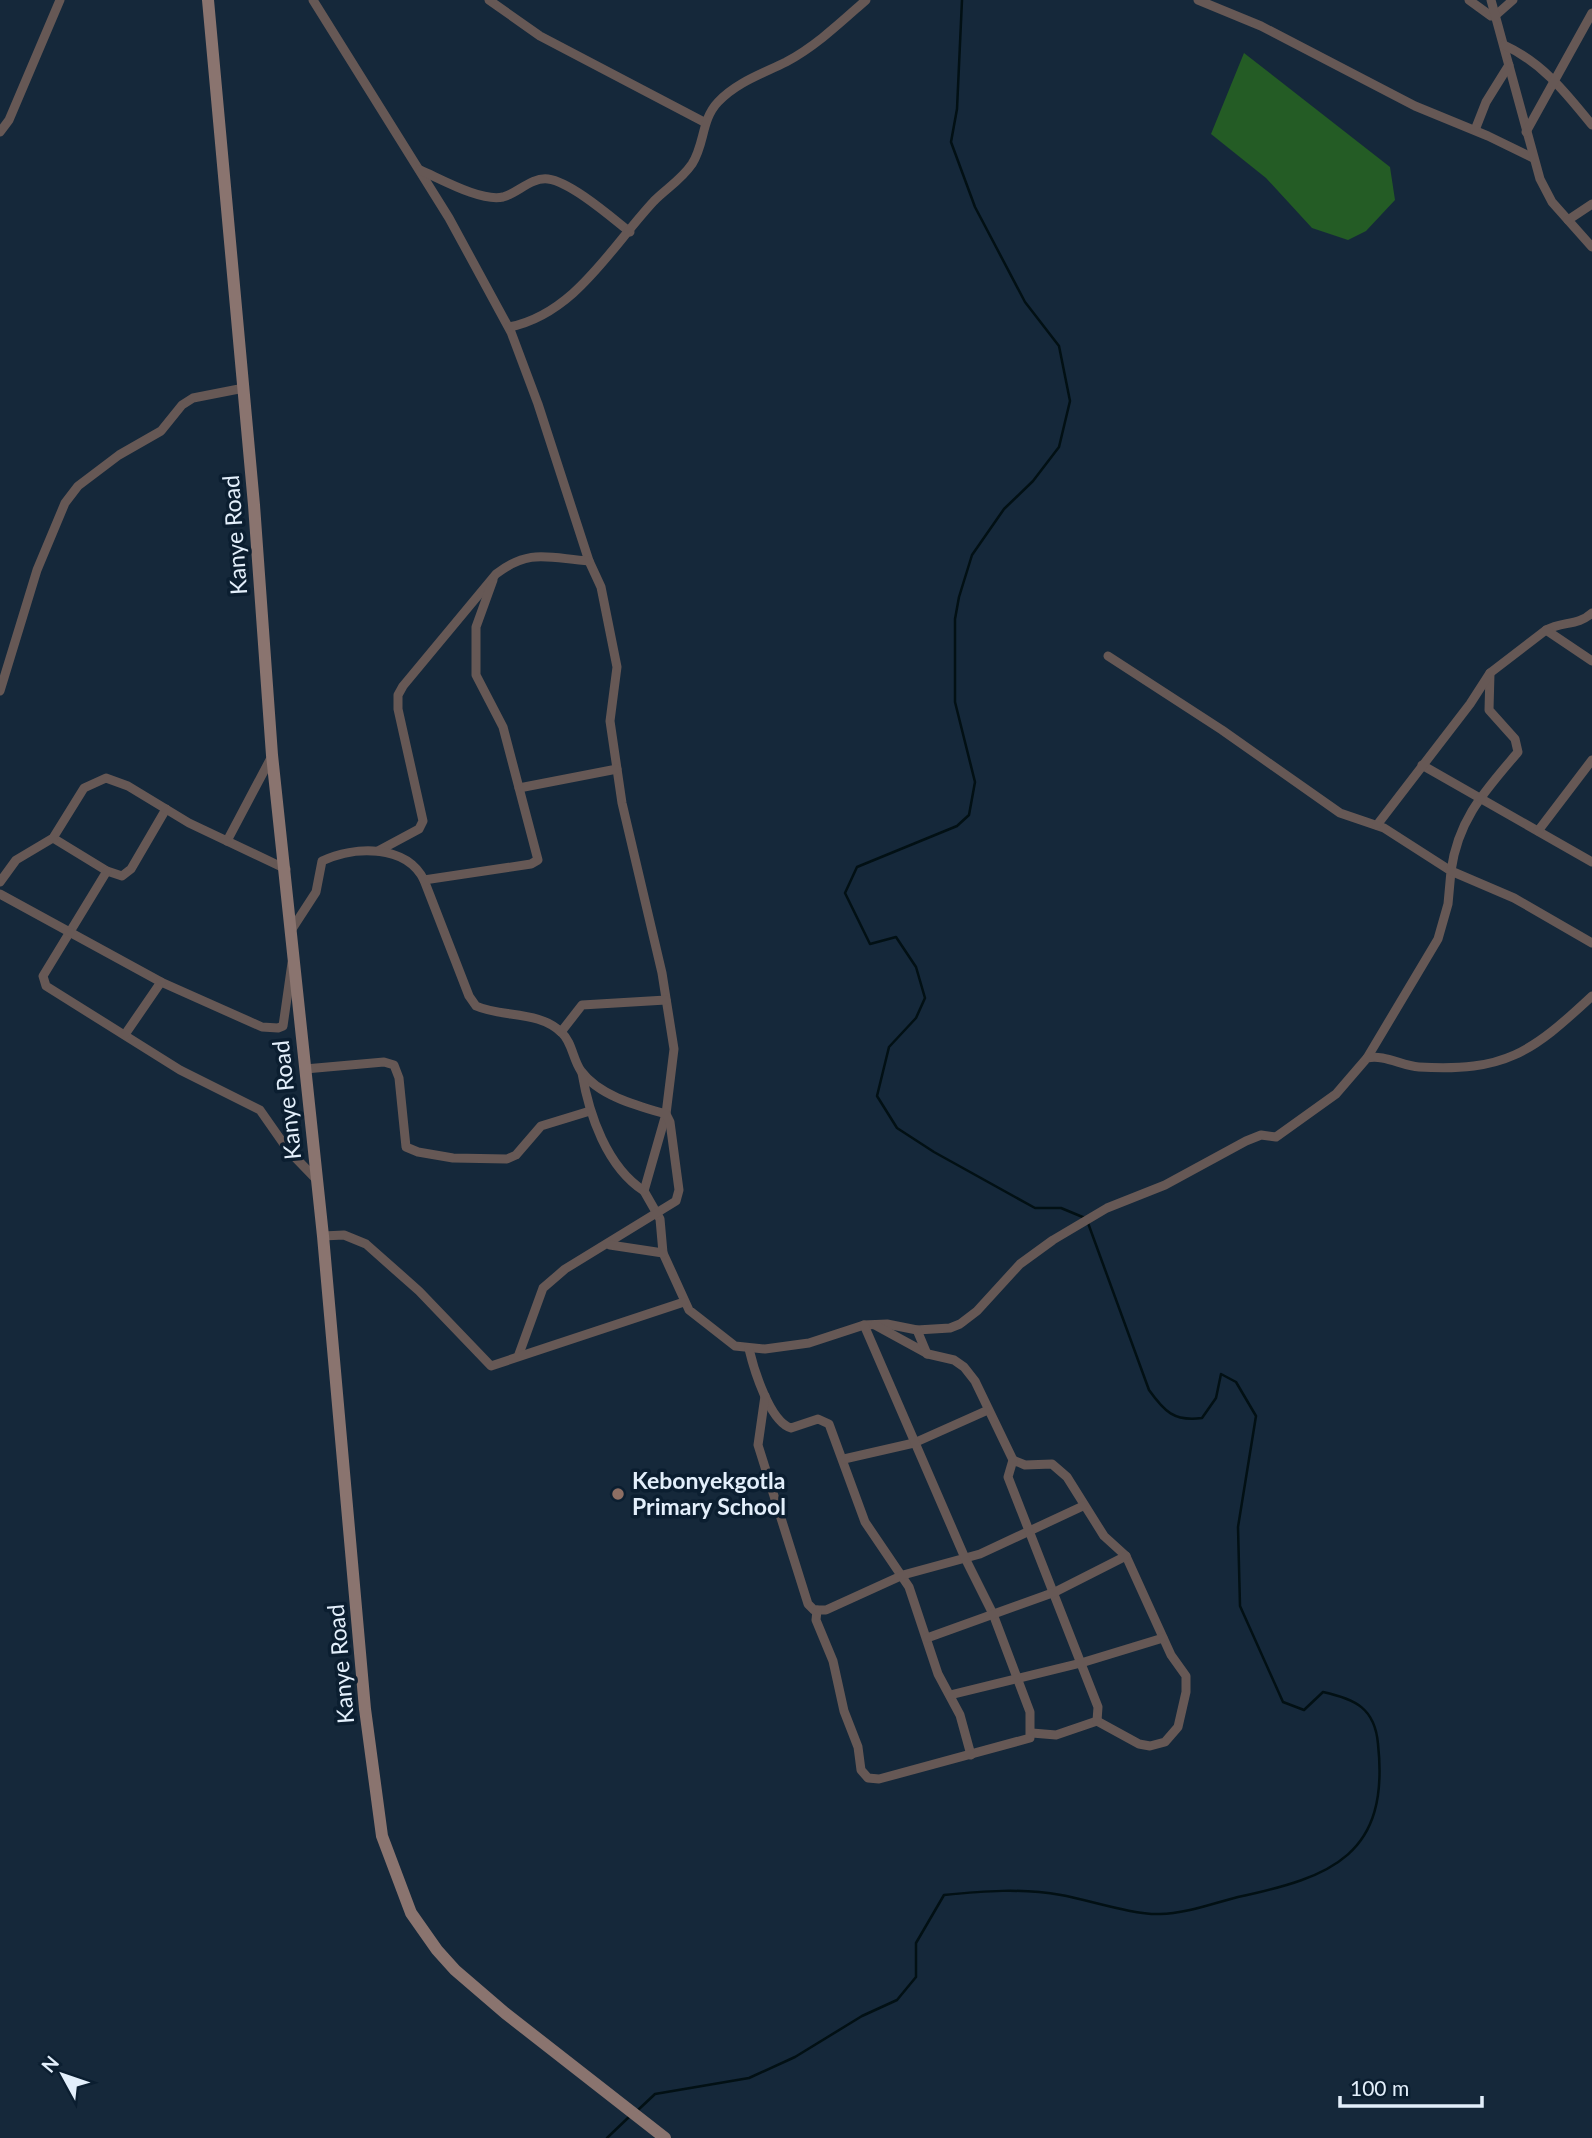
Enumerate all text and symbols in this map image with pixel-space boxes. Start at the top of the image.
street label: Kanye Road [216,474,252,596]
street label: Kanye Road [266,1039,306,1161]
place label: Kebonyekgotla Primary School [632,1466,786,1520]
marker: Kebonyekgotla Primary School [610,1486,626,1502]
street label: Kanye Road [321,1603,359,1725]
north arrow [28,2040,98,2110]
text: N [36,2051,63,2077]
scale bar [1340,2064,1482,2108]
text: 100 m [1350,2075,1409,2100]

